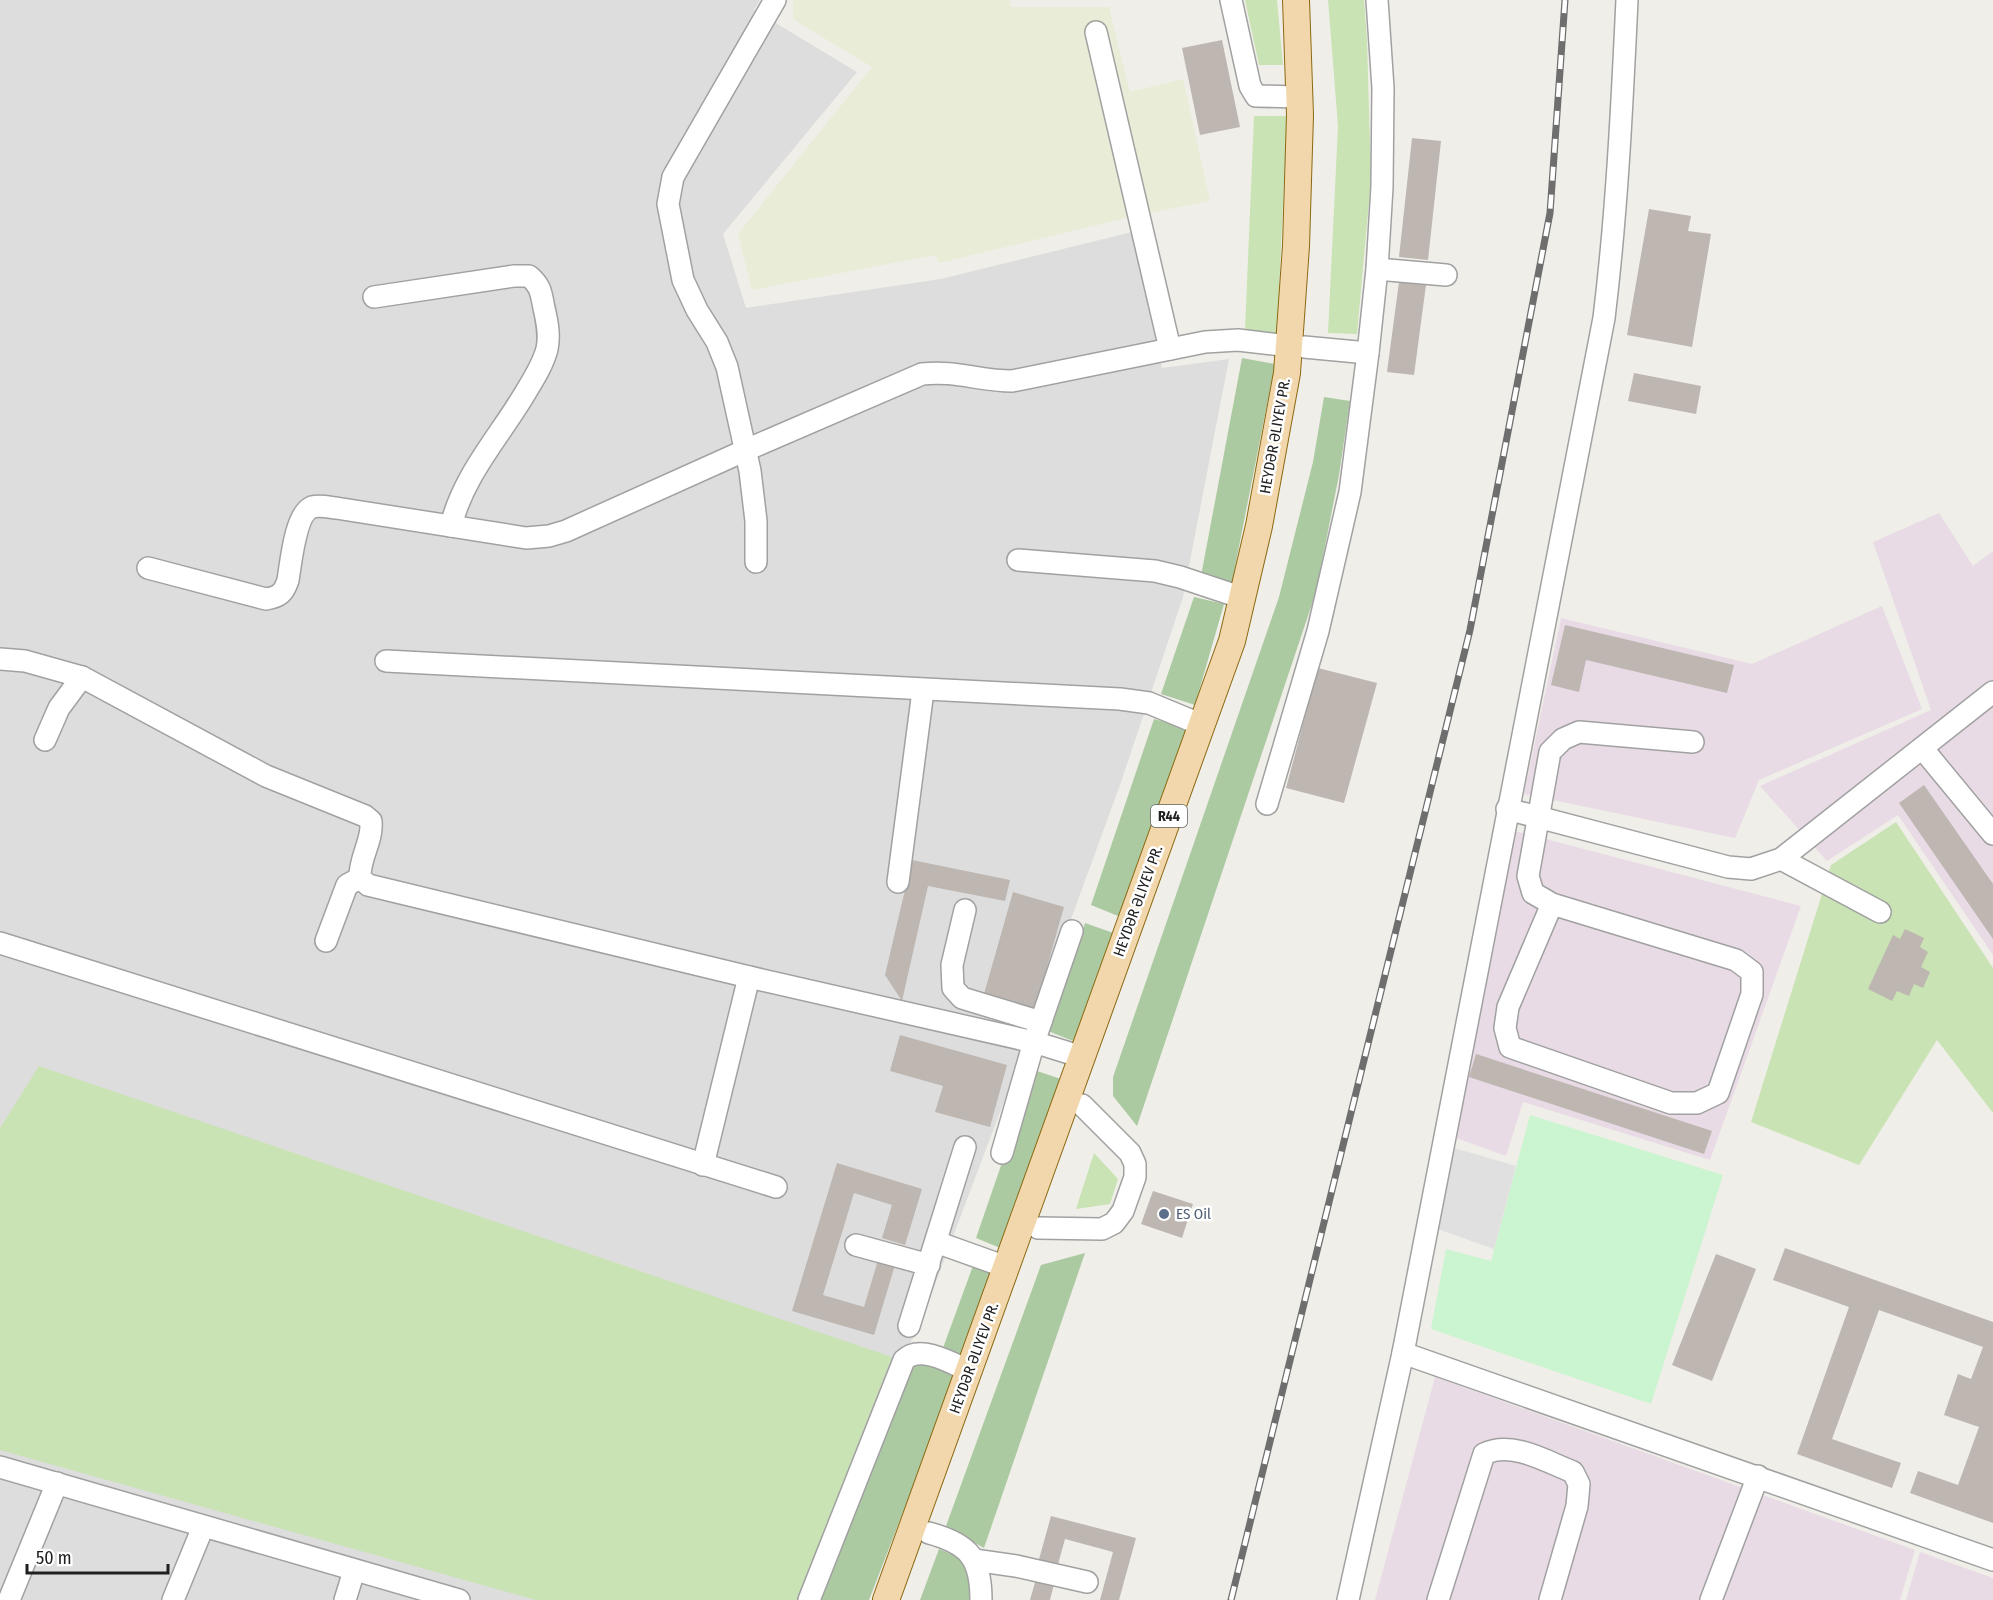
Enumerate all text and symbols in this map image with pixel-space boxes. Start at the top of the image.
street label: HEYDƏR ƏLIYEV PR. [1256,377,1294,495]
road number: R44 [1151,805,1187,827]
street label: HEYDƏR ƏLIYEV PR. [1110,843,1166,959]
place label: ES Oil [1176,1205,1211,1223]
marker: ES Oil [1157,1207,1171,1221]
street label: HEYDƏR ƏLIYEV PR. [946,1300,1002,1416]
scale bar [27,1537,168,1575]
text: 50 m [36,1547,72,1569]

